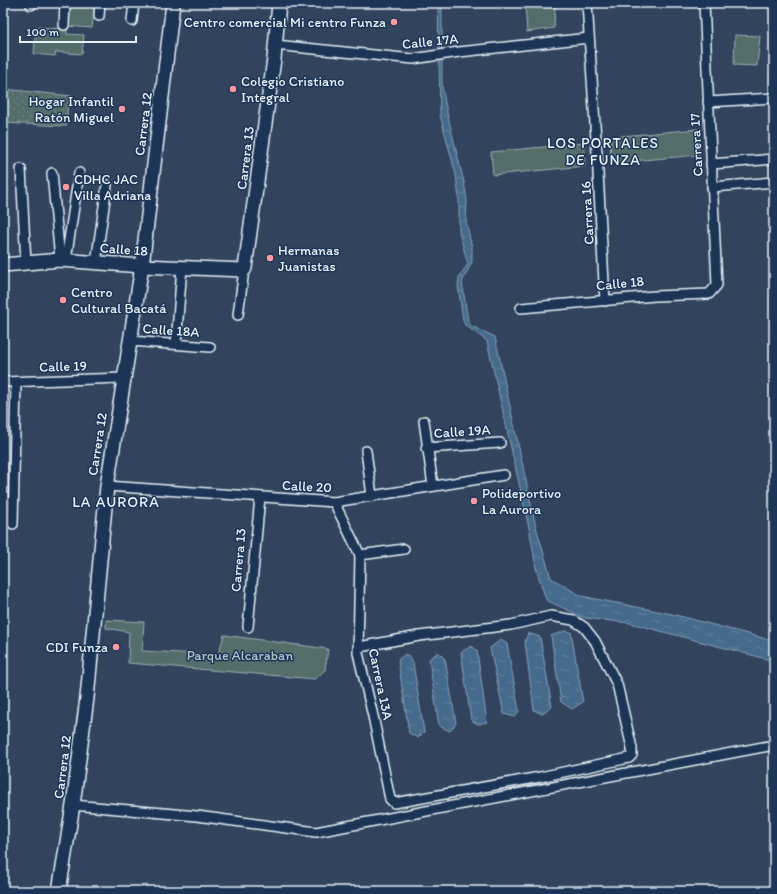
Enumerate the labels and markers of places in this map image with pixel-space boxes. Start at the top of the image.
place label: Centro comercial Mi centro Funza [184,14,386,31]
marker: Centro comercial Mi centro Funza [389,17,399,27]
place label: Colegio Cristiano Integral [241,73,344,106]
marker: Colegio Cristiano Integral [228,84,238,94]
place label: Hogar Infantil Ratón Miguel [29,93,114,126]
marker: Hogar Infantil Ratón Miguel [117,104,127,114]
place label: CDHC JAC Villa Adriana [74,171,151,204]
marker: CDHC JAC Villa Adriana [61,182,71,192]
place label: Hermanas Juanistas [278,242,340,275]
marker: Hermanas Juanistas [265,253,275,263]
place label: Centro Cultural Bacatá [71,284,167,317]
marker: Centro Cultural Bacatá [58,295,68,305]
place label: Polideportivo La Aurora [482,485,561,518]
marker: Polideportivo La Aurora [469,496,479,506]
place label: CDI Funza [46,639,108,656]
marker: CDI Funza [111,642,121,652]

